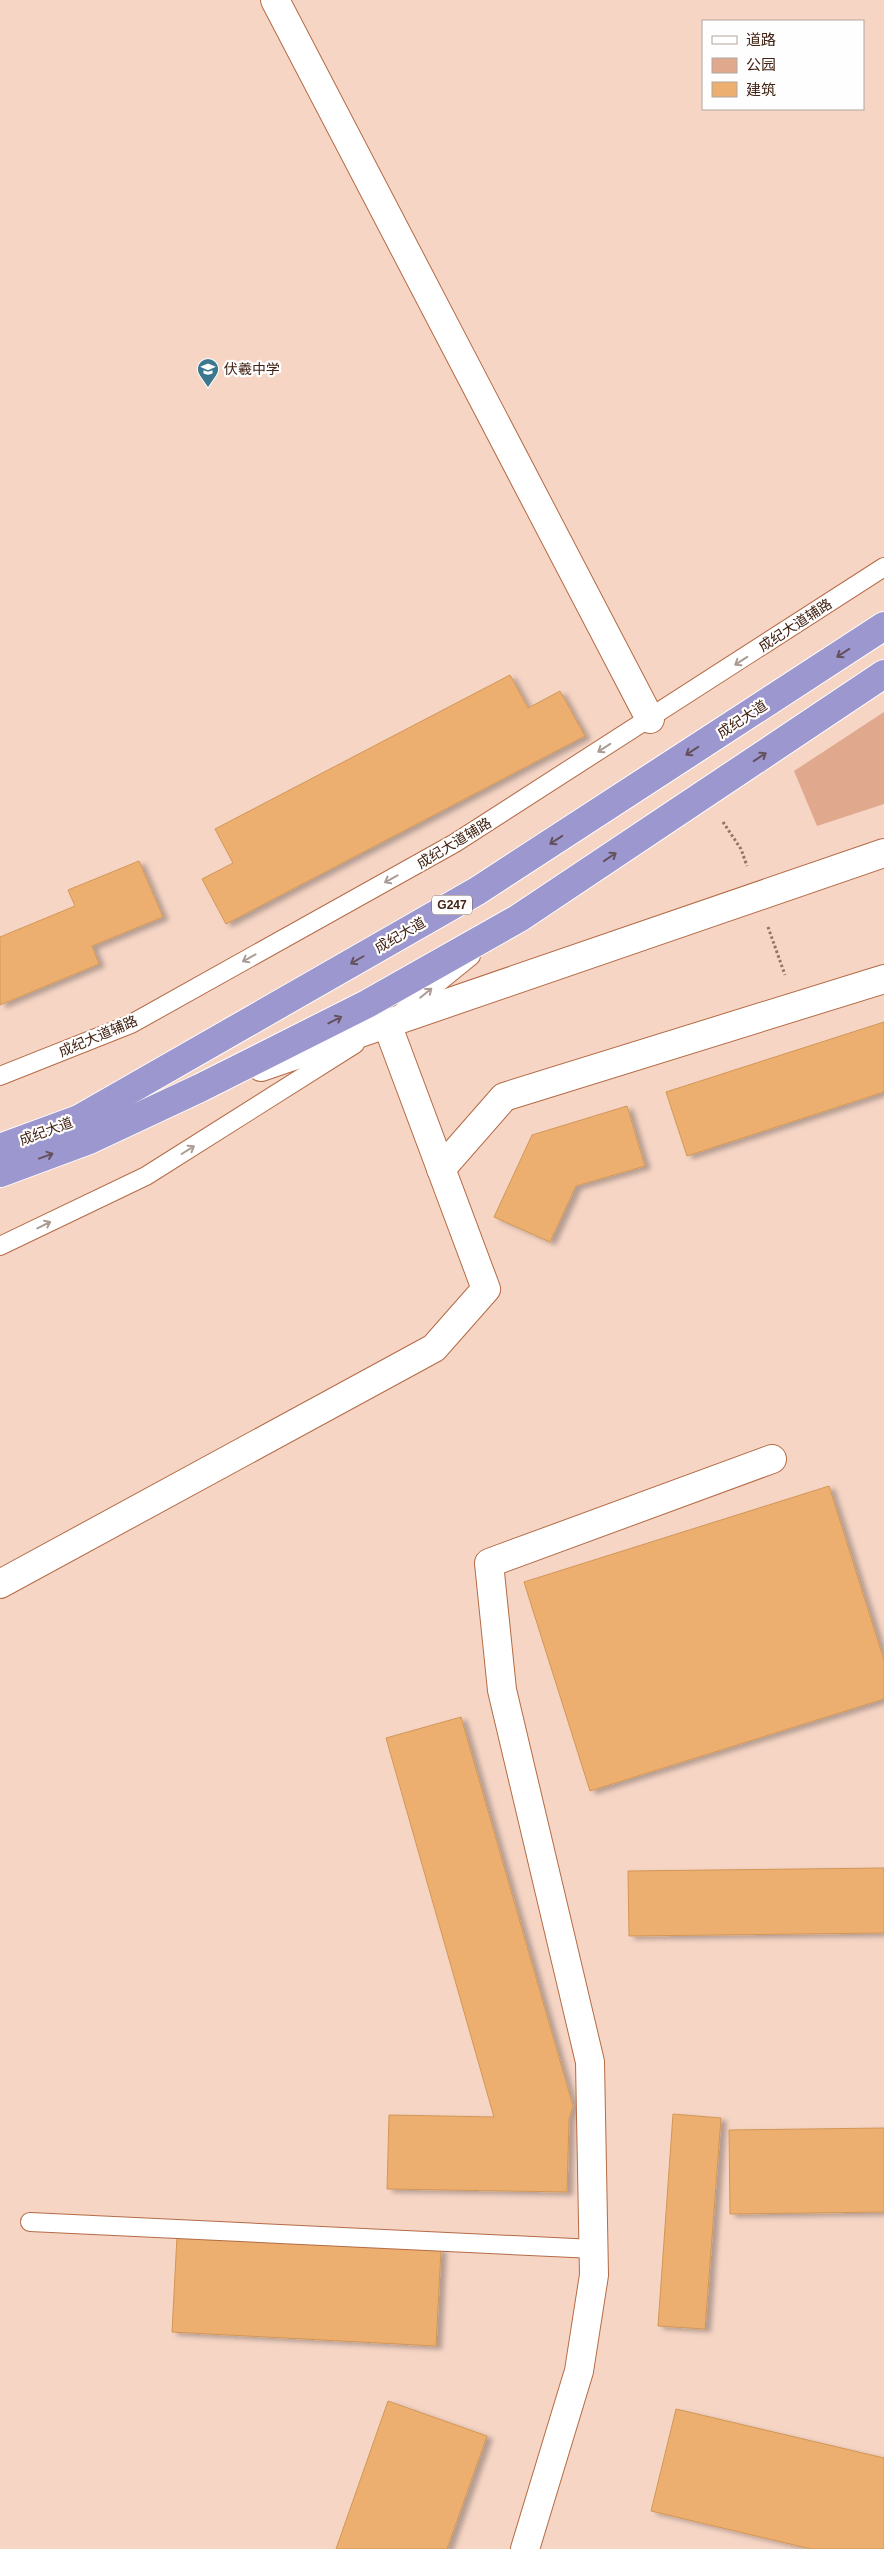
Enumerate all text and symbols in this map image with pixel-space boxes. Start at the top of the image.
legend [702,20,864,110]
text: 道路 [746,31,776,48]
text: 公园 [746,56,776,73]
text: 建筑 [746,81,776,98]
school or university icon: 伏羲中学 [196,357,220,388]
place label: 伏羲中学 [224,361,280,377]
street label: 成纪大道辅路 [755,595,835,655]
one-way arrow [836,648,850,658]
one-way arrow [734,656,748,666]
street label: 成纪大道 [714,697,770,741]
one-way arrow [597,744,611,754]
one-way arrow [685,746,699,756]
one-way arrow [753,752,767,762]
street label: 成纪大道辅路 [414,815,494,871]
one-way arrow [549,835,563,845]
one-way arrow [603,852,617,862]
one-way arrow [384,875,399,884]
road number: G247 [432,896,472,914]
street label: 成纪大道 [372,914,428,956]
one-way arrow [242,954,257,964]
one-way arrow [350,955,365,965]
one-way arrow [419,987,432,998]
street label: 成纪大道辅路 [56,1012,140,1060]
one-way arrow [327,1015,342,1024]
street label: 成纪大道 [17,1114,75,1148]
one-way arrow [180,1144,194,1154]
one-way arrow [38,1151,53,1160]
one-way arrow [36,1220,51,1229]

